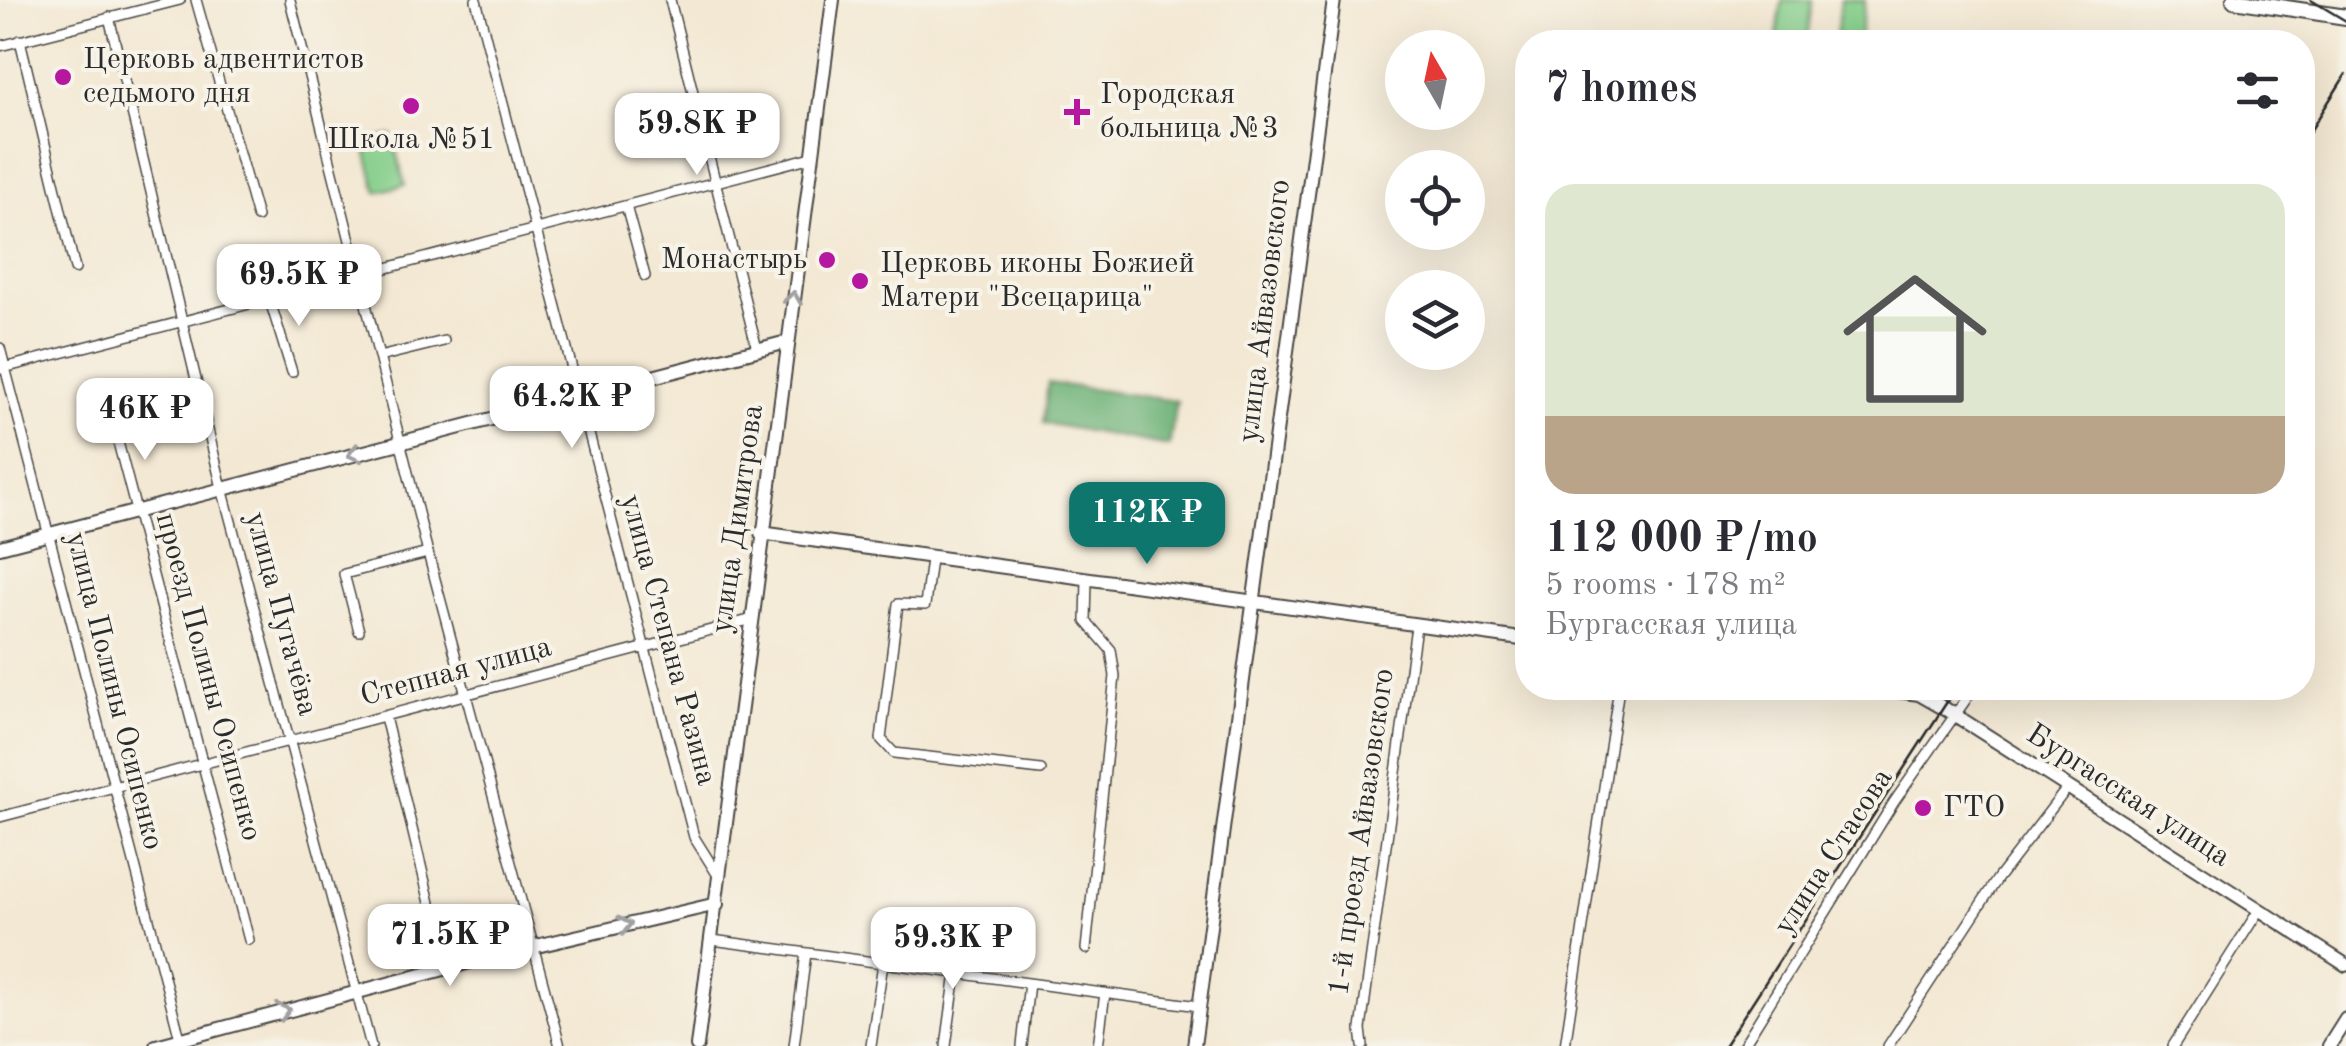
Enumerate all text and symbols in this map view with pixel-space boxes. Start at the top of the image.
north arrow [1385,30,1485,130]
map controls [1385,30,1485,370]
place label: Церковь адвентистов седьмого дня [83,45,364,109]
icon: filters [2230,63,2285,118]
marker: Церковь адвентистов седьмого дня [52,66,74,88]
text: 7 homes [1545,69,1697,111]
place label: Городская больница №3 [1100,80,1279,144]
pin: 59.8K ₽ [605,93,789,178]
marker: Школа №51 [400,95,422,117]
marker: Городская больница №3 [1064,99,1090,125]
text: 59.8K ₽ [637,109,757,141]
place label: Школа №51 [327,125,495,155]
button: locate [1385,150,1485,250]
street label: улица Айвазовского [1234,178,1296,444]
pin: 69.5K ₽ [207,244,391,329]
place label: Монастырь [661,245,807,275]
marker: Монастырь [816,249,838,271]
place label: Церковь иконы Божией Матери "Всецарица" [880,249,1195,313]
icon: home [1825,249,2005,429]
text: 69.5K ₽ [239,260,359,292]
marker: Церковь иконы Божией Матери "Всецарица" [849,270,871,292]
button: layers [1385,270,1485,370]
one-way arrow [781,289,802,306]
pin: 64.2K ₽ [480,366,664,451]
pin: 46K ₽ [75,378,215,463]
text: 64.2K ₽ [512,382,632,414]
text: 46K ₽ [98,394,192,426]
street label: улица Димитрова [707,403,769,635]
one-way arrow [346,443,363,464]
pin: 112K ₽ [1066,482,1228,567]
street label: улица Степана Разина [615,491,721,789]
text: 112K ₽ [1091,498,1203,530]
street label: улица Пугачёва [239,509,323,719]
street label: проезд Полины Осипенко [150,510,266,844]
text: 112 000 ₽/mo [1545,519,1818,561]
street label: улица Полины Осипенко [60,529,168,853]
text: 5 rooms · 178 m² [1545,570,1786,602]
text: Бургасская улица [1545,610,1797,642]
street label: Степная улица [357,632,555,712]
street label: 1-й проезд Айвазовского [1324,667,1400,997]
street label: Бургасская улица [2021,719,2235,873]
street label: улица Стасова [1769,763,1899,940]
place label: ГТО [1943,793,2005,823]
marker: ГТО [1912,797,1934,819]
pin: 71.5K ₽ [358,904,542,989]
pin: 59.3K ₽ [861,907,1045,992]
one-way arrow [616,916,633,937]
text: 71.5K ₽ [390,920,510,952]
text: 59.3K ₽ [893,923,1013,955]
one-way arrow [275,1002,292,1023]

